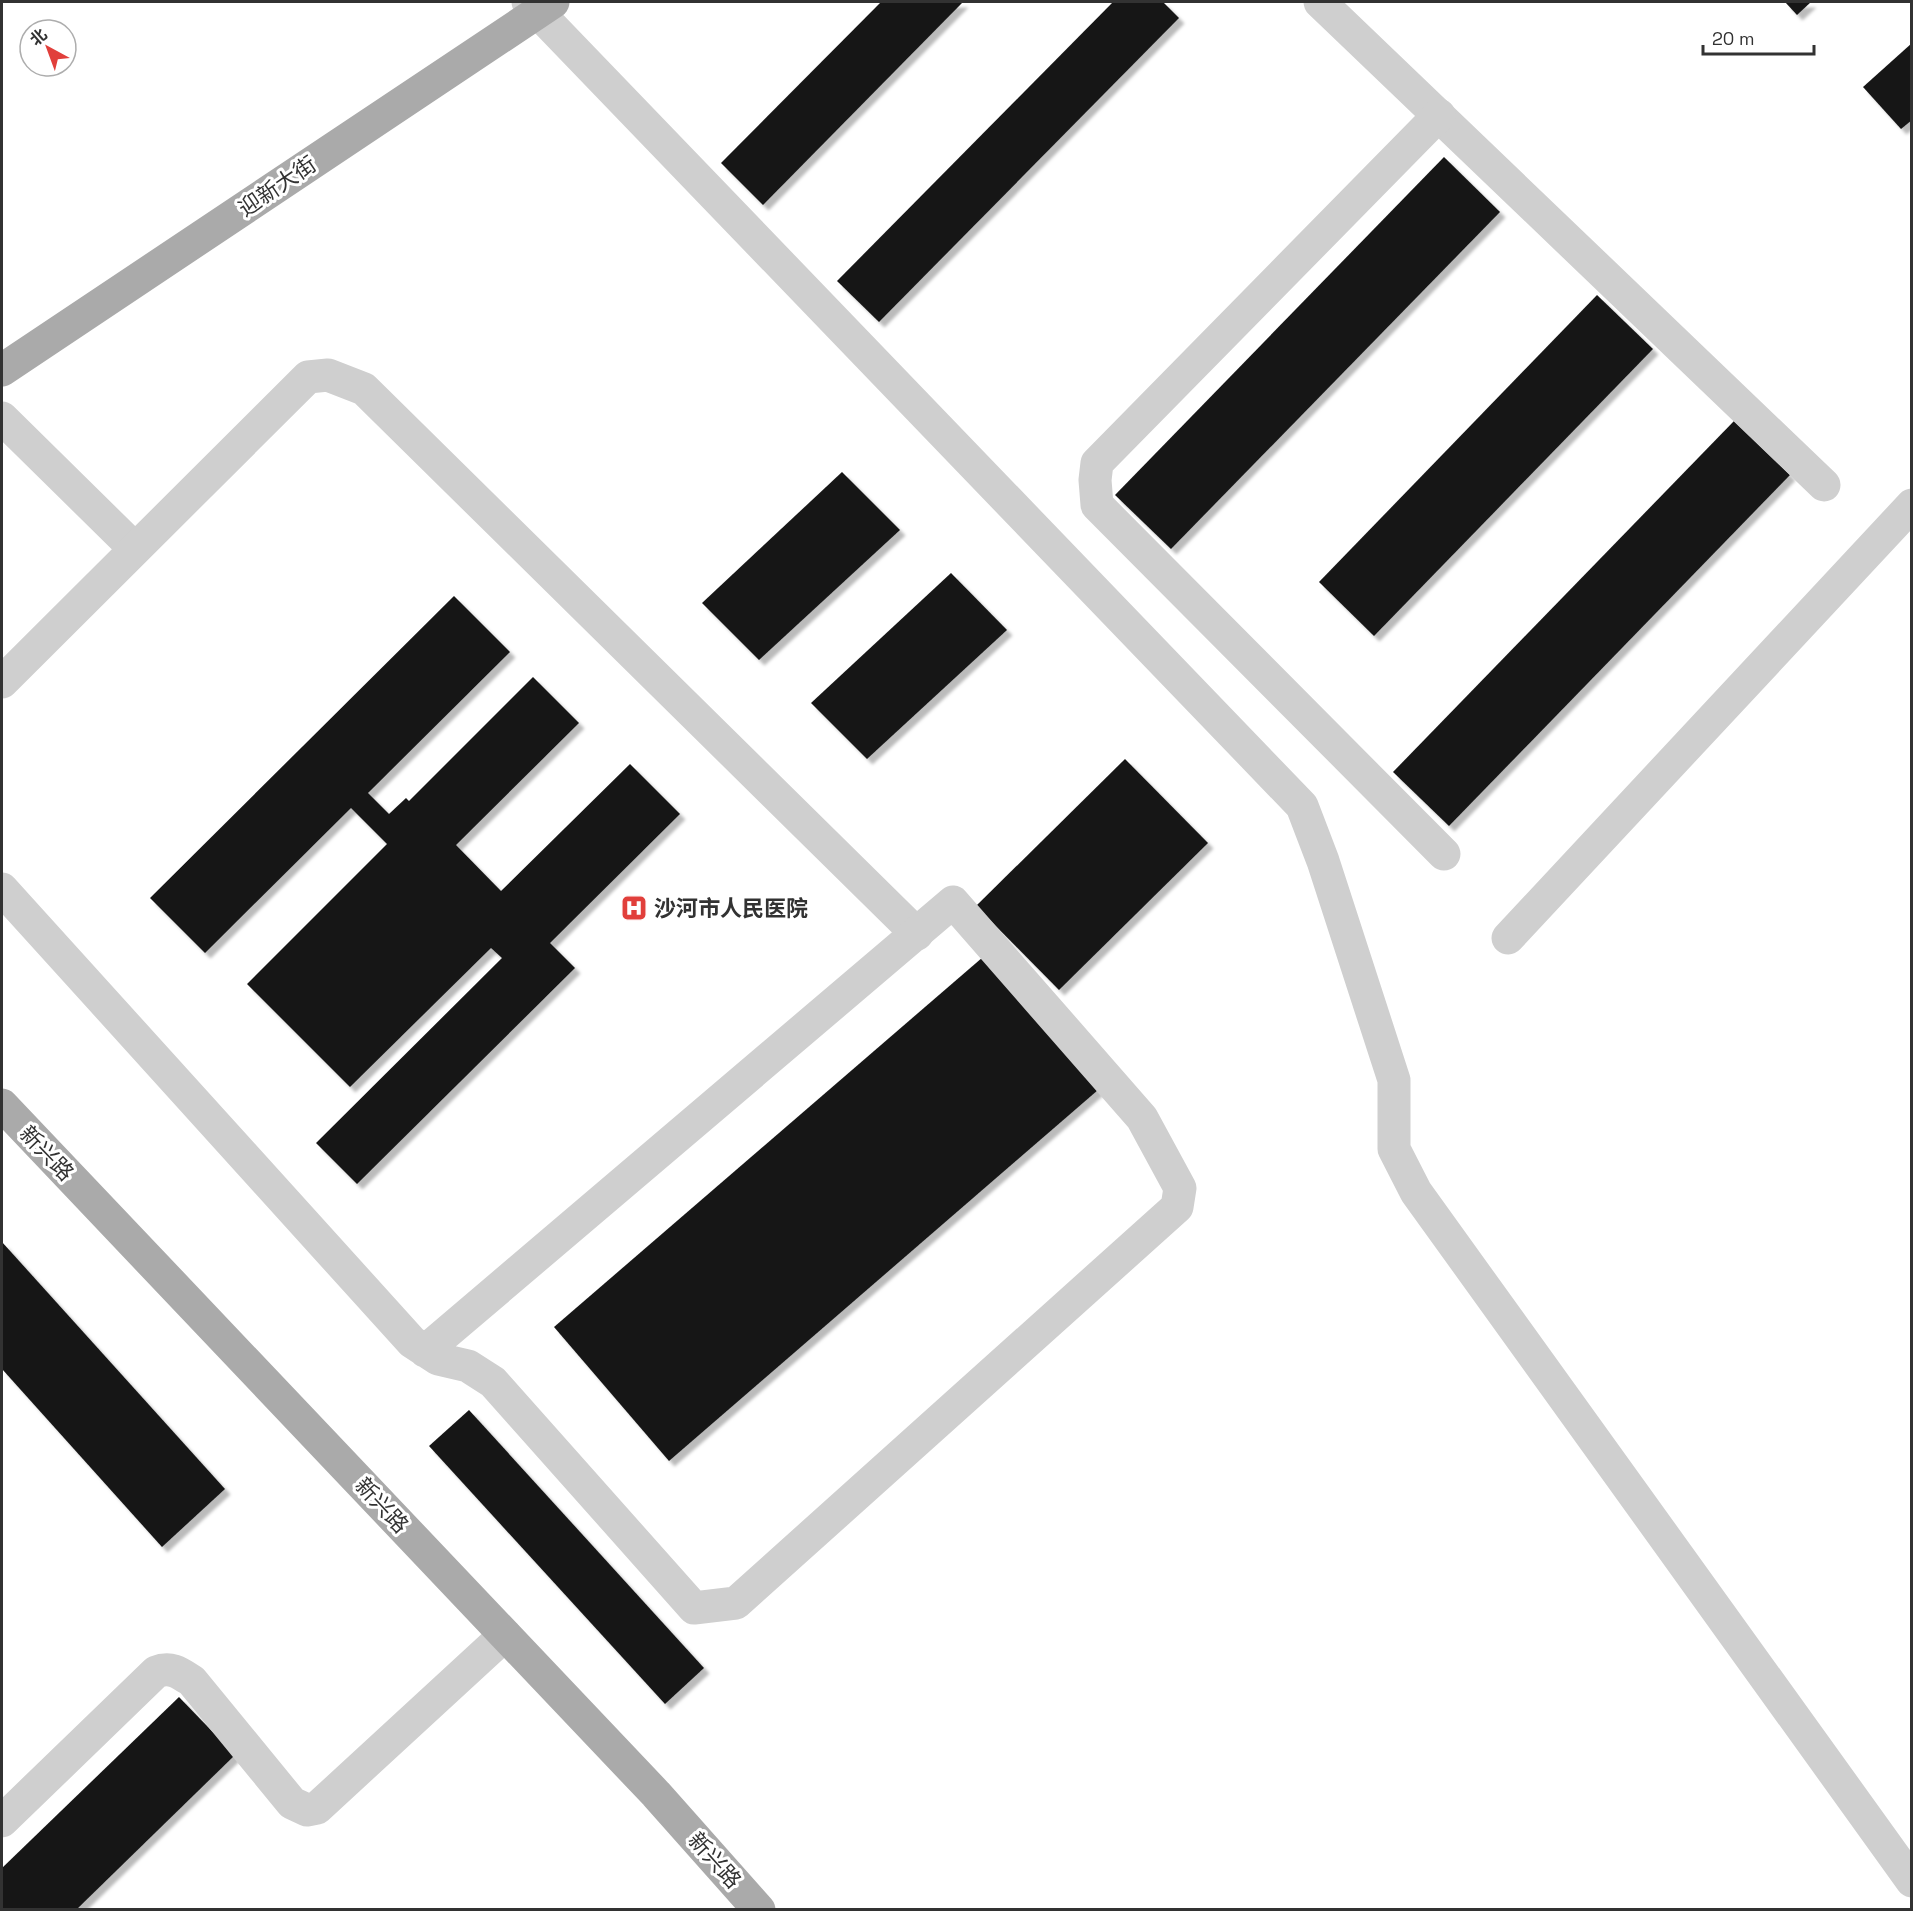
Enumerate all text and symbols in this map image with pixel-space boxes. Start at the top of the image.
north arrow [18,18,78,78]
scale bar [1703,18,1814,56]
text: 北 [26,24,51,50]
text: 20 m [1712,27,1755,50]
street label: 迎新大街 [233,150,321,222]
hospital icon: 沙河市人民医院 [619,893,649,923]
place label: 沙河市人民医院 [654,894,808,922]
street label: 新兴路 [14,1120,80,1186]
street label: 新兴路 [349,1471,415,1539]
street label: 新兴路 [683,1826,747,1894]

